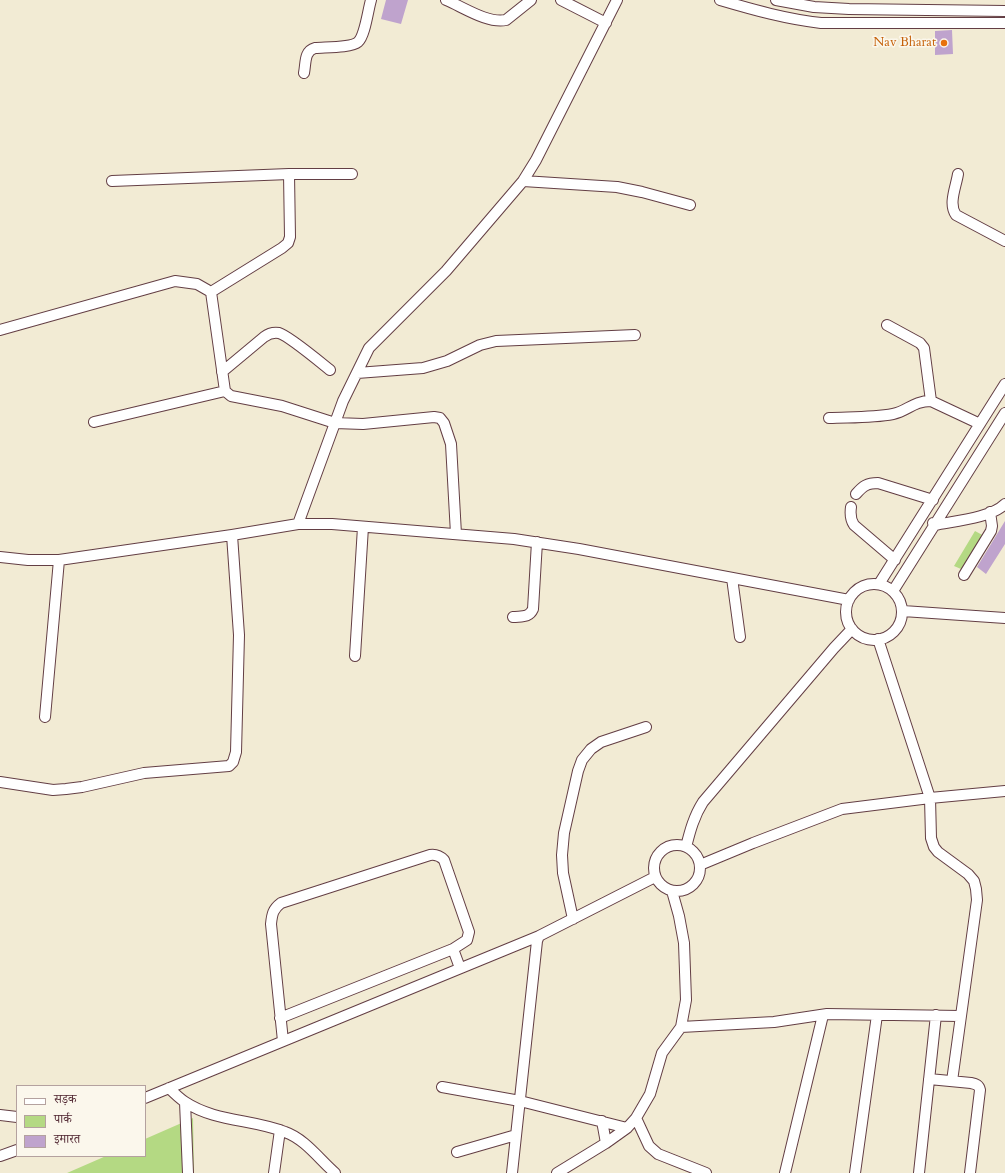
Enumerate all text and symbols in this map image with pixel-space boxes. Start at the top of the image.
place label: Nav Bharat [873,35,936,51]
marker: Nav Bharat [939,38,949,48]
legend [16,1085,146,1157]
text: सड़क [54,1091,77,1107]
text: पार्क [54,1111,72,1127]
text: इमारत [54,1131,80,1147]

